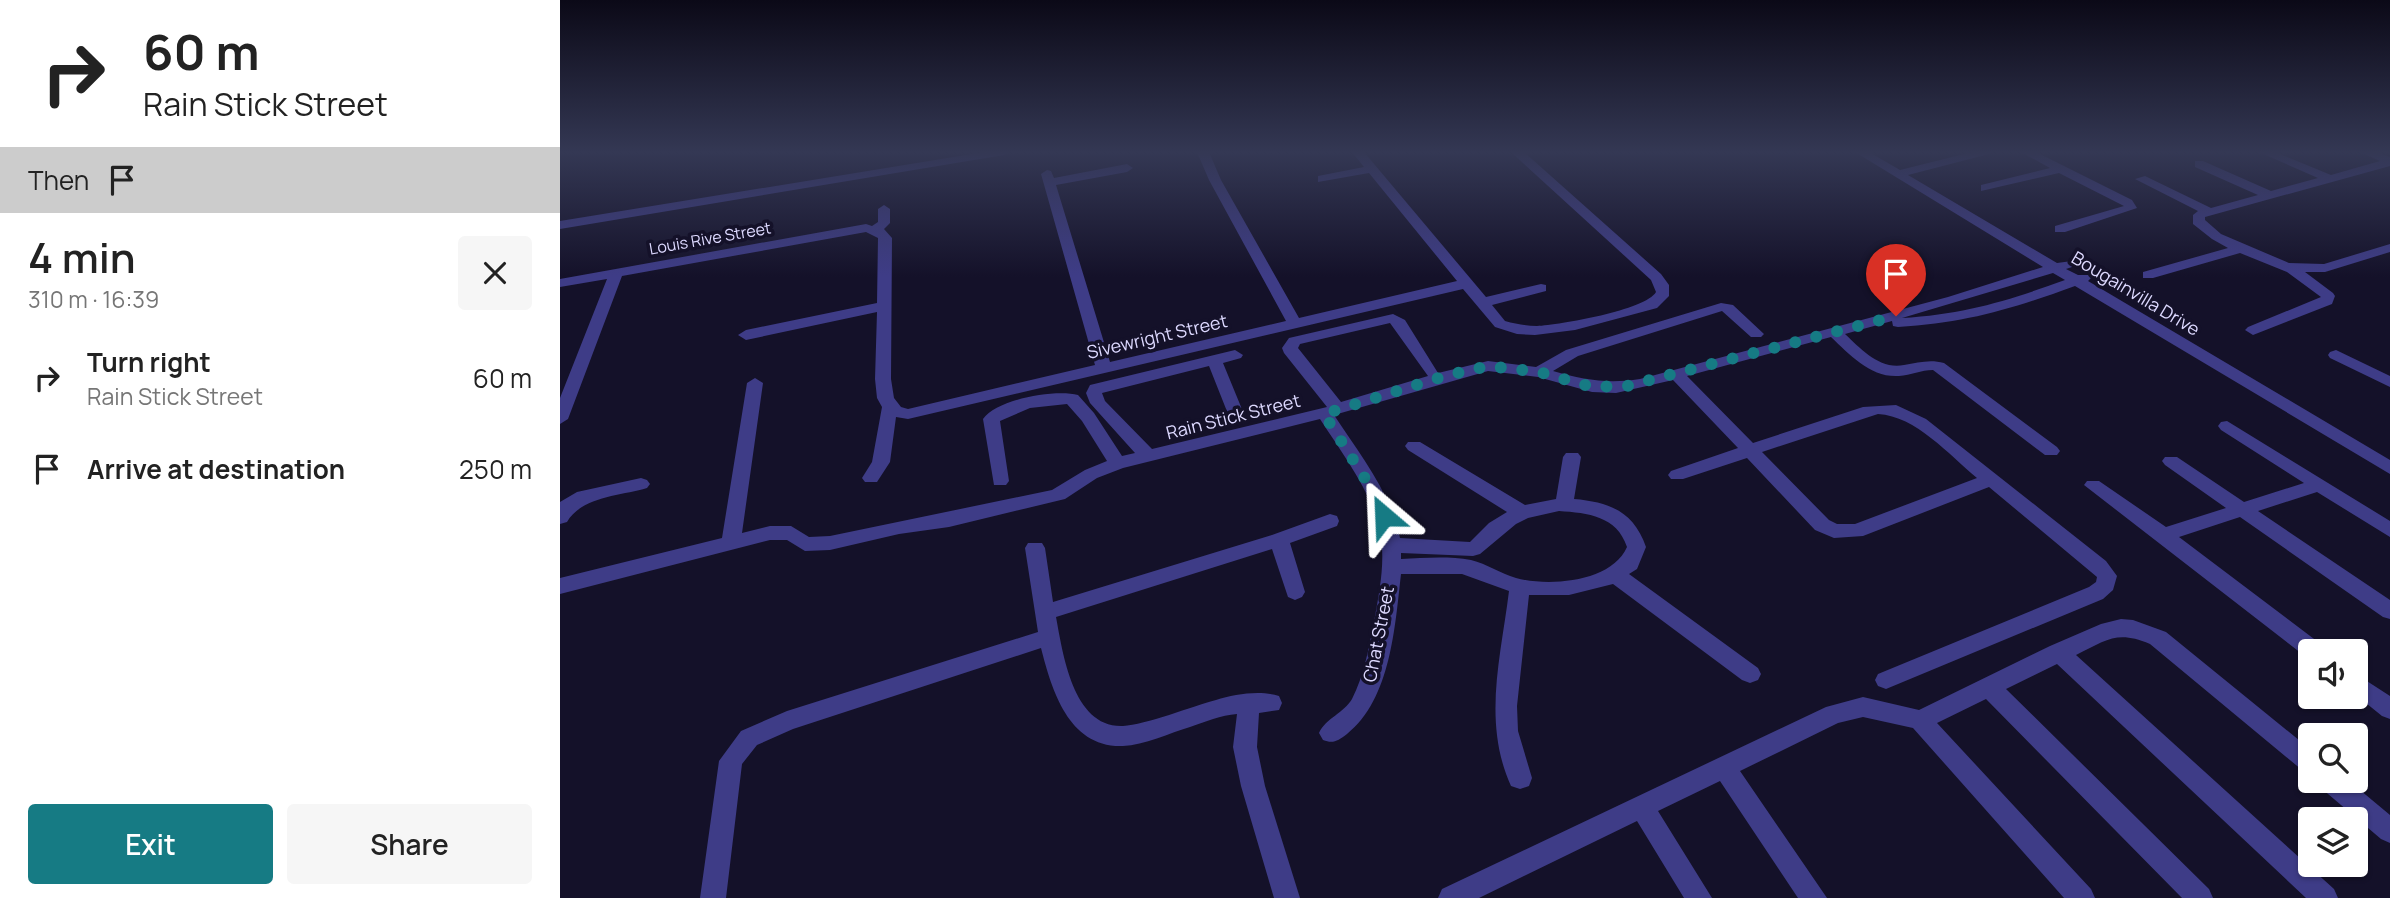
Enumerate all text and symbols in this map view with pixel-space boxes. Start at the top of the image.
text: 60 m [143,18,260,85]
icon: right [28,28,119,119]
text: Rain Stick Street [143,82,388,126]
icon: arrive [103,161,141,199]
text: Then [28,162,89,198]
street label: Louis Rive Street [647,216,773,260]
text: 4 min [28,228,136,286]
button: close [458,236,532,310]
pin [1866,244,1926,316]
street label: Bougainvilla Drive [2068,245,2204,341]
icon: arrive [1877,255,1915,293]
text: 310 m · 16:39 [28,283,159,315]
street label: Sivewright Street [1084,308,1230,364]
text: Turn right [87,344,211,380]
icon: right [28,359,66,397]
text: 60 m [473,360,532,396]
text: Rain Stick Street [87,380,263,412]
street label: Rain Stick Street [1163,388,1303,444]
icon: arrive [28,450,66,488]
text: Arrive at destination [87,451,345,487]
text: 250 m [459,451,532,487]
position arrow [1347,479,1421,553]
street label: Chat Street [1357,584,1399,684]
map controls [2298,639,2368,877]
button: sound [2298,639,2368,709]
button: search [2298,723,2368,793]
button: Exit [28,804,273,884]
button: Share [287,804,532,884]
button: layers [2298,807,2368,877]

